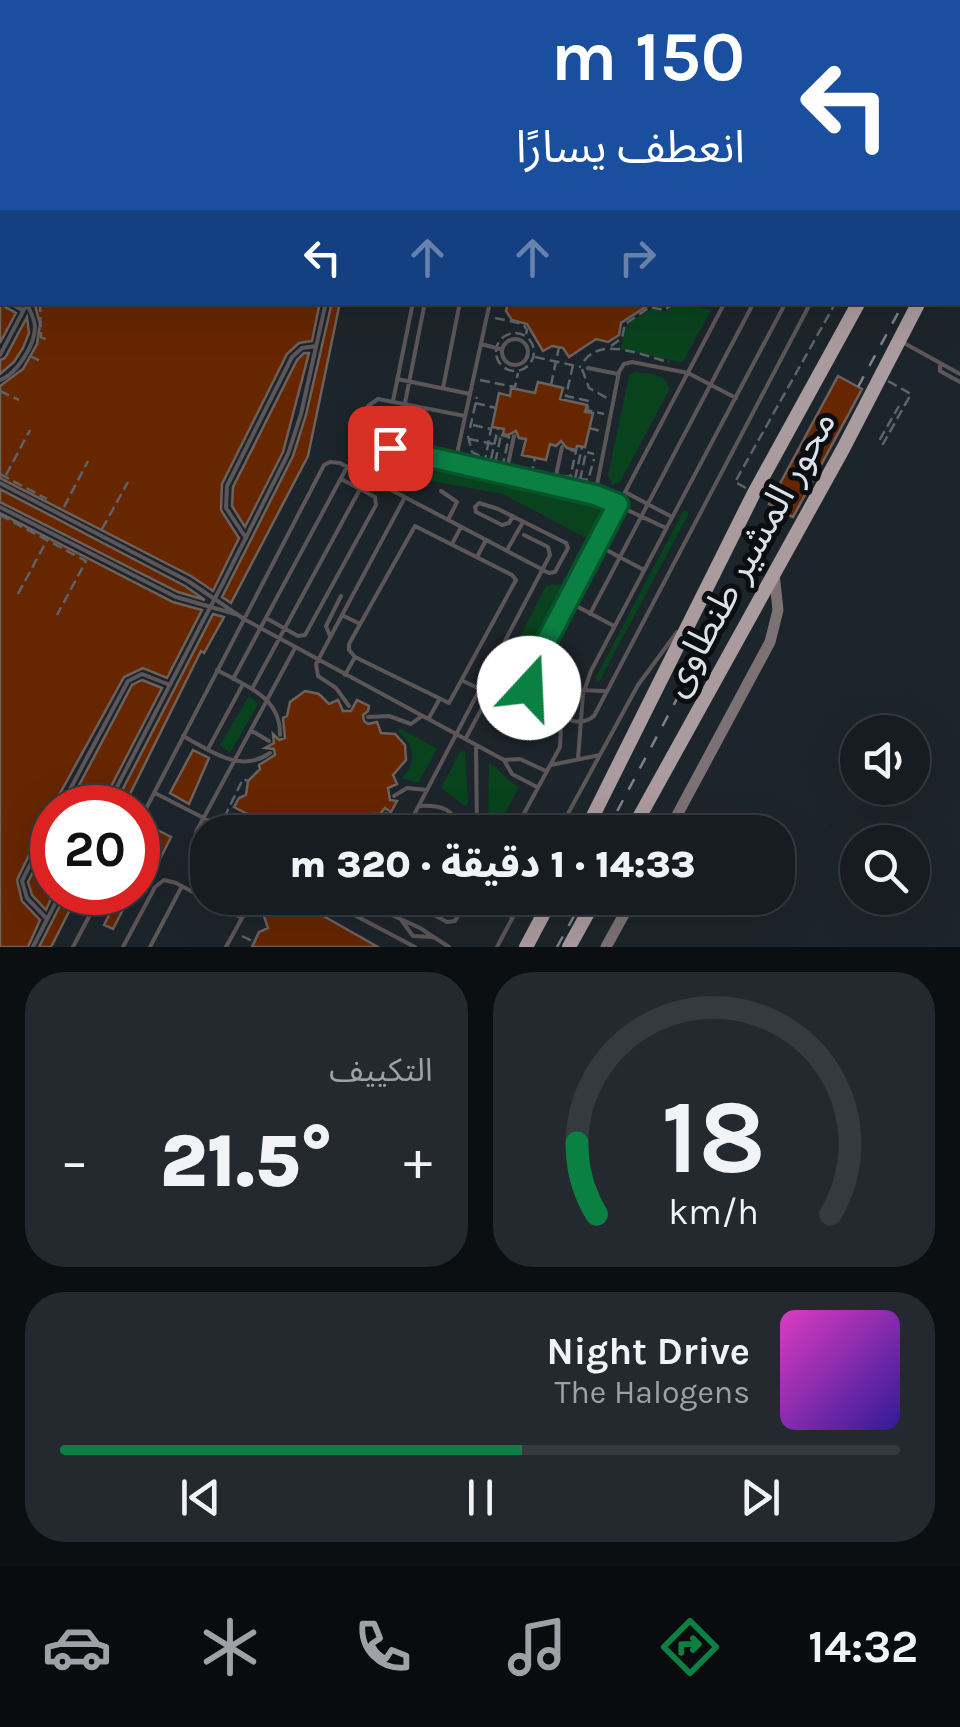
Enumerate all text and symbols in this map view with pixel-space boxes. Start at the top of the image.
text: 150 m [551,16,745,98]
icon: left [780,40,910,170]
text: انعطف يسارًا [516,121,745,173]
icon: left [295,230,350,285]
icon: ahead [400,230,455,285]
icon: ahead [505,230,560,285]
icon: right [610,230,665,285]
street label: محور المشير طنطاوى [651,403,845,704]
pin [348,406,433,491]
icon: arrive [363,421,418,476]
position arrow [477,636,581,740]
map controls [840,715,930,915]
button: sound [840,715,930,805]
speed limit sign: 20 [30,785,160,915]
button: search [840,825,930,915]
text: 14:33 · 1 دقيقة · 320 m [290,842,695,887]
text: التكييف [329,1052,433,1089]
text: 18 [662,1077,766,1198]
text: 21.5° [160,1117,333,1205]
text: − [60,1129,89,1193]
text: + [404,1129,432,1193]
text: km/h [668,1191,759,1233]
text: Night Drive [547,1329,750,1374]
text: The Halogens [555,1374,750,1411]
icon: previous [173,1470,228,1525]
icon: pause [453,1470,508,1525]
icon: next [733,1470,788,1525]
icon: car [42,1612,112,1682]
icon: climate [195,1612,265,1682]
icon: phone [348,1612,418,1682]
icon: music [502,1612,572,1682]
icon: directions [655,1612,725,1682]
text: 14:32 [808,1621,918,1673]

